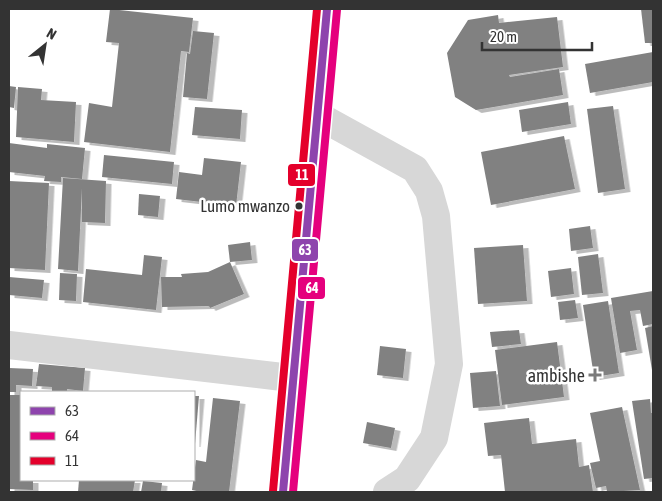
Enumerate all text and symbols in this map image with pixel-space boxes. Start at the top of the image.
north arrow [20,20,70,70]
scale bar [482,20,592,52]
text: N [44,25,59,43]
text: 20 m [490,28,517,45]
line badge: 11 [287,163,316,187]
text: 11 [295,167,309,183]
place label: Lumo mwanzo [200,196,290,216]
marker: Lumo mwanzo [294,201,304,211]
line badge: 63 [291,238,319,262]
text: 63 [298,242,312,258]
line badge: 64 [297,276,326,300]
text: 64 [305,280,319,296]
place label: ambishe [528,365,585,386]
marker: ambishe [589,369,601,381]
legend [20,391,195,481]
text: 63 [65,402,79,419]
text: 64 [65,427,79,444]
text: 11 [65,452,79,469]

